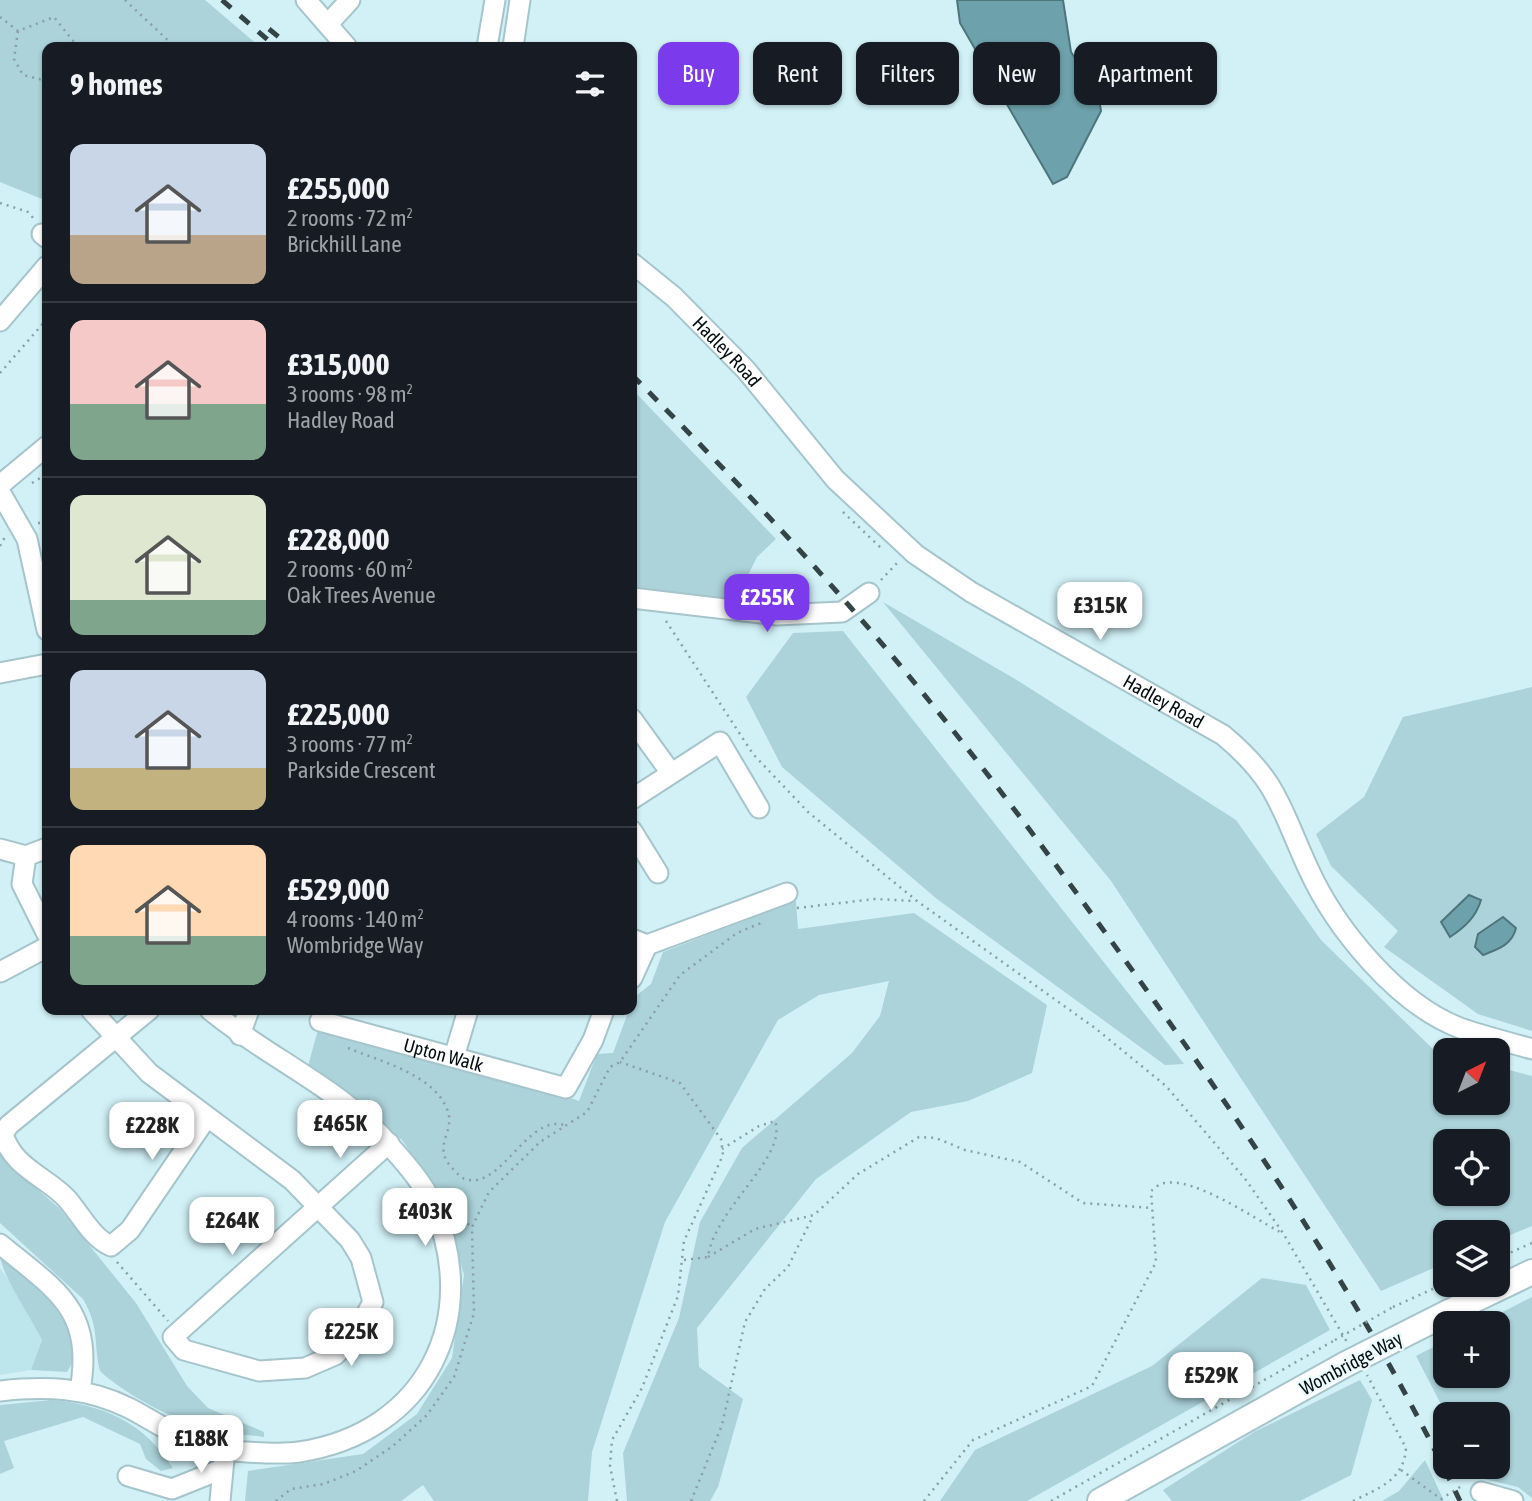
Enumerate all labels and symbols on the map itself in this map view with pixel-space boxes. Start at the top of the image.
street label: Hadley Road [688,312,766,391]
pin: £255K [718,574,816,634]
pin: £315K [1051,582,1149,642]
street label: Hadley Road [1119,670,1208,733]
street label: Upton Walk [401,1033,486,1076]
north arrow [1433,1038,1510,1115]
pin: £465K [291,1100,389,1160]
pin: £228K [103,1102,201,1162]
pin: £403K [376,1188,474,1248]
pin: £264K [183,1198,281,1257]
pin: £225K [302,1308,400,1368]
street label: Wombridge Way [1296,1327,1406,1399]
pin: £529K [1162,1352,1260,1412]
pin: £188K [152,1416,250,1475]

